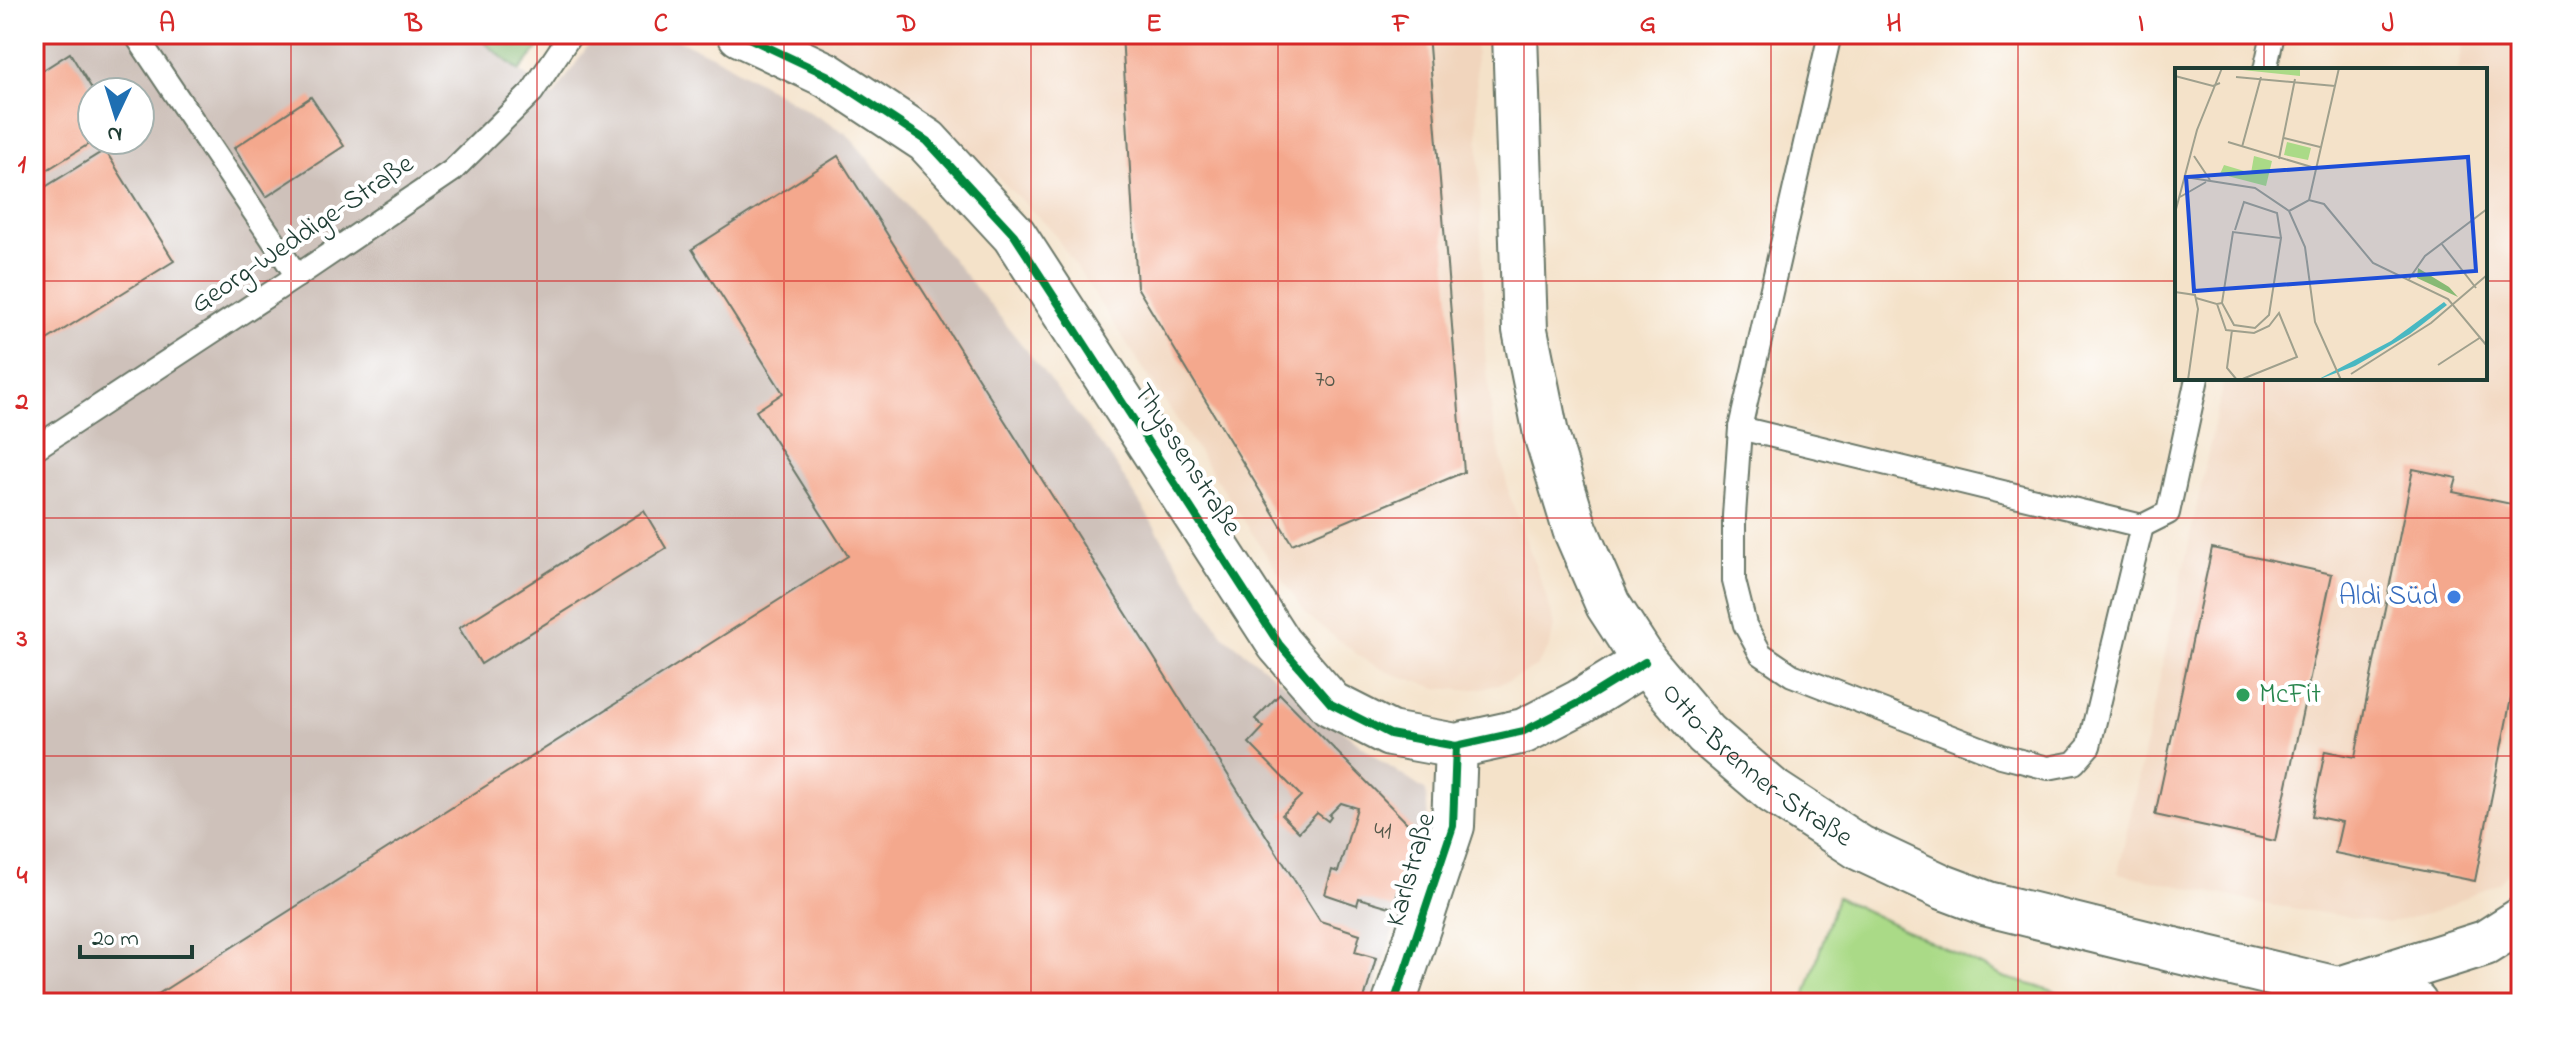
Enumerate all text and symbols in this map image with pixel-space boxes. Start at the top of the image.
text: A [159,6,175,44]
text: B [404,6,423,44]
text: C [654,6,668,44]
text: D [896,6,917,44]
text: E [1146,6,1162,44]
text: F [1391,6,1410,44]
text: G [1640,6,1656,44]
text: H [1886,6,1902,44]
text: I [2138,6,2144,44]
text: J [2382,6,2394,44]
inset map [2175,68,2487,380]
north arrow [76,76,156,156]
text: N [106,116,123,149]
street label: Georg-Weddige-Straße [183,145,423,325]
text: 1 [18,147,27,185]
house number: 70 [1315,363,1335,398]
street label: Thyssenstraße [1121,376,1251,545]
text: 2 [15,384,29,422]
place label: Aldi Süd [2339,577,2438,618]
marker: Aldi Süd [2445,588,2463,606]
text: 3 [16,621,28,659]
street label: Otto-Brenner-Straße [1651,674,1861,859]
place label: McFit [2259,675,2321,716]
marker: McFit [2234,686,2252,704]
street label: Karlstraße [1376,808,1448,932]
house number: 41 [1374,815,1392,850]
text: 4 [17,858,28,896]
scale bar [80,909,192,959]
text: 20 m [92,922,139,957]

